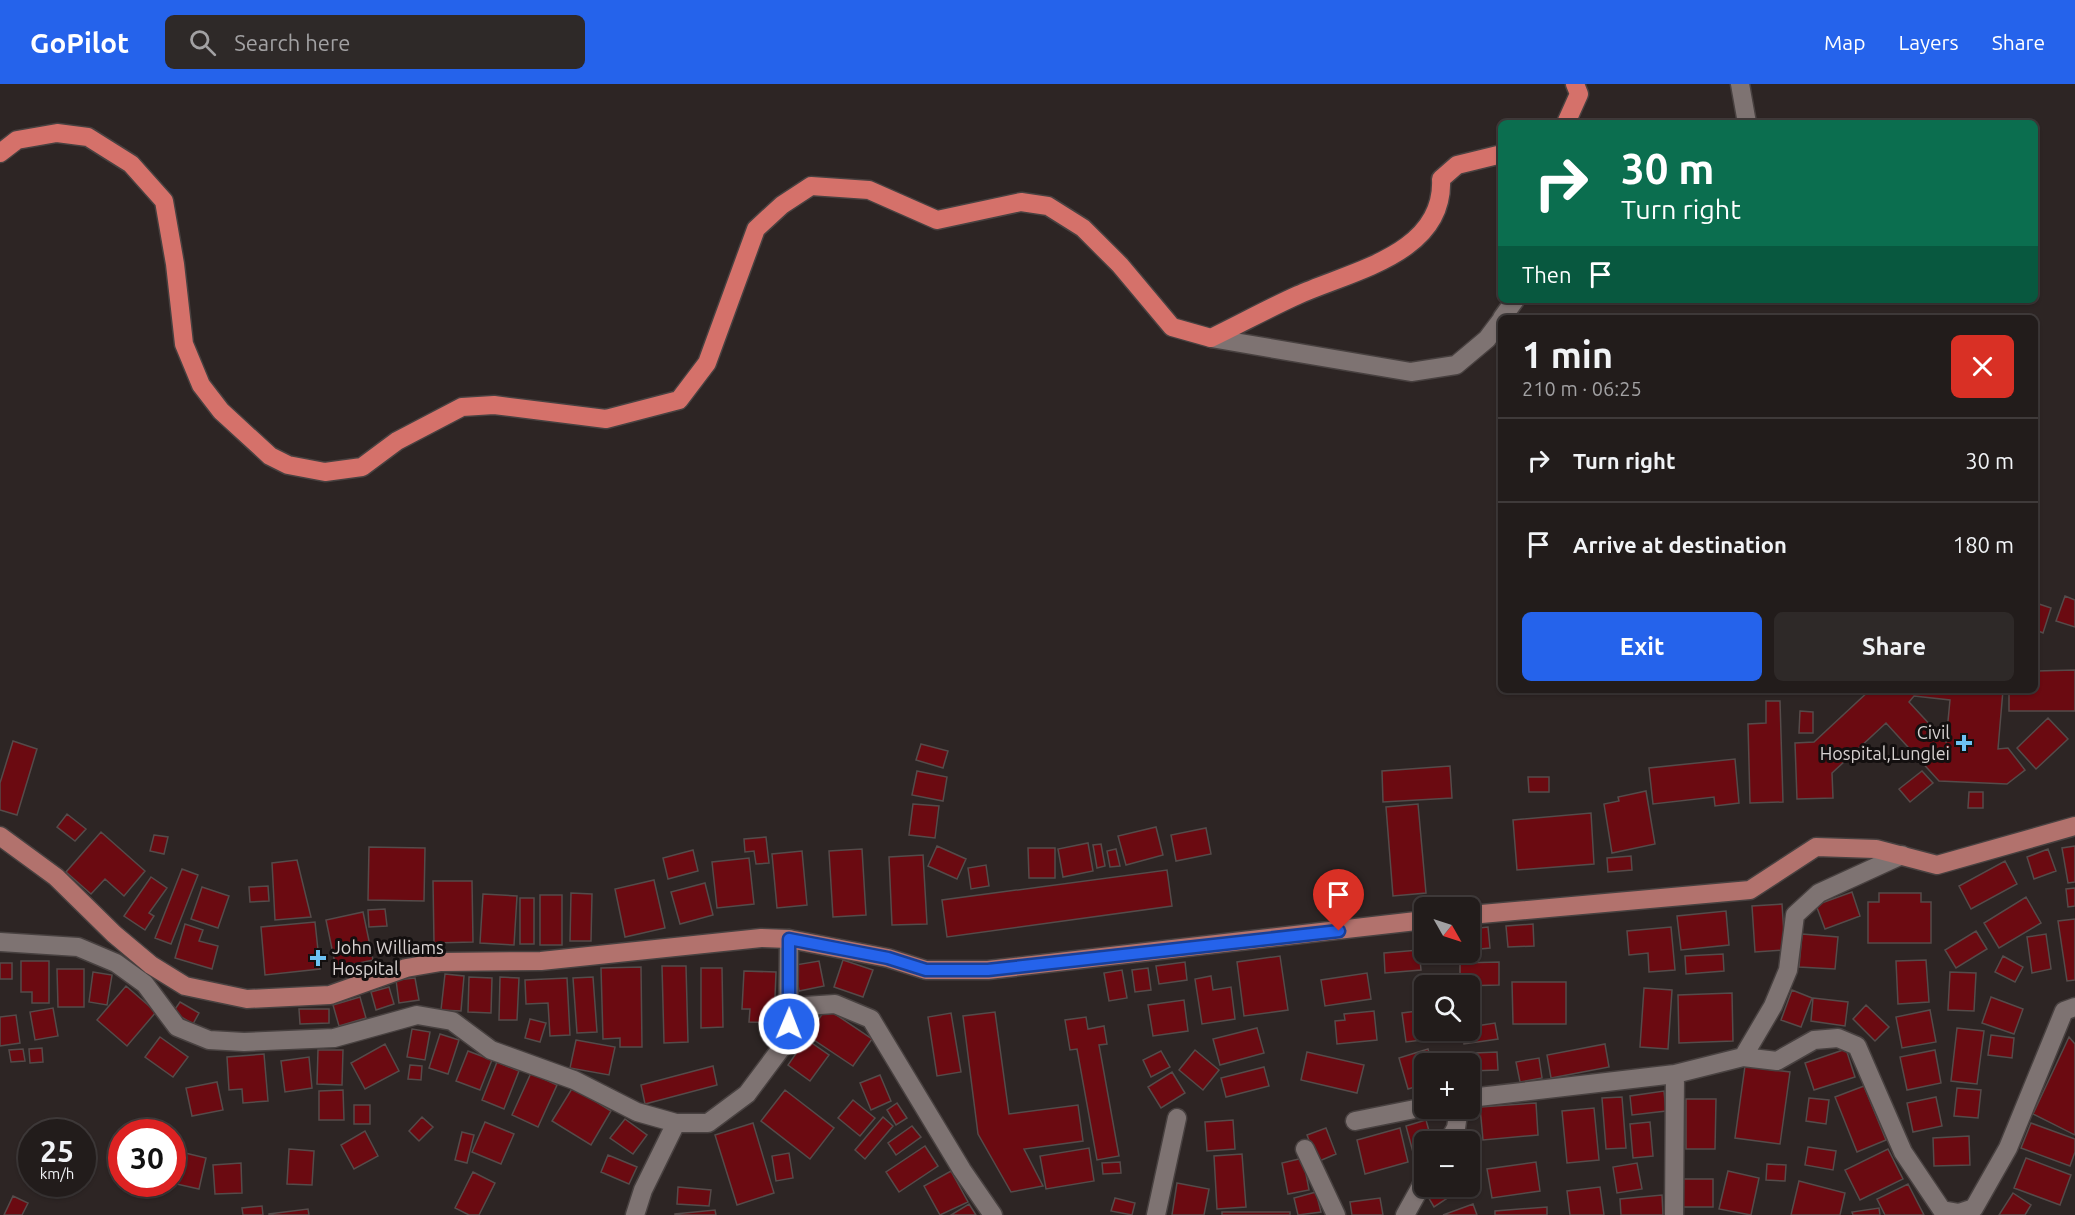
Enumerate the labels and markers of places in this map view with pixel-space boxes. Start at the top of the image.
place label: Civil Hospital,Lunglei [1820,722,1950,763]
marker: Civil Hospital,Lunglei [1955,734,1973,752]
pin [1313,869,1364,931]
place label: John Williams Hospital [332,937,444,978]
marker: John Williams Hospital [309,949,327,967]

